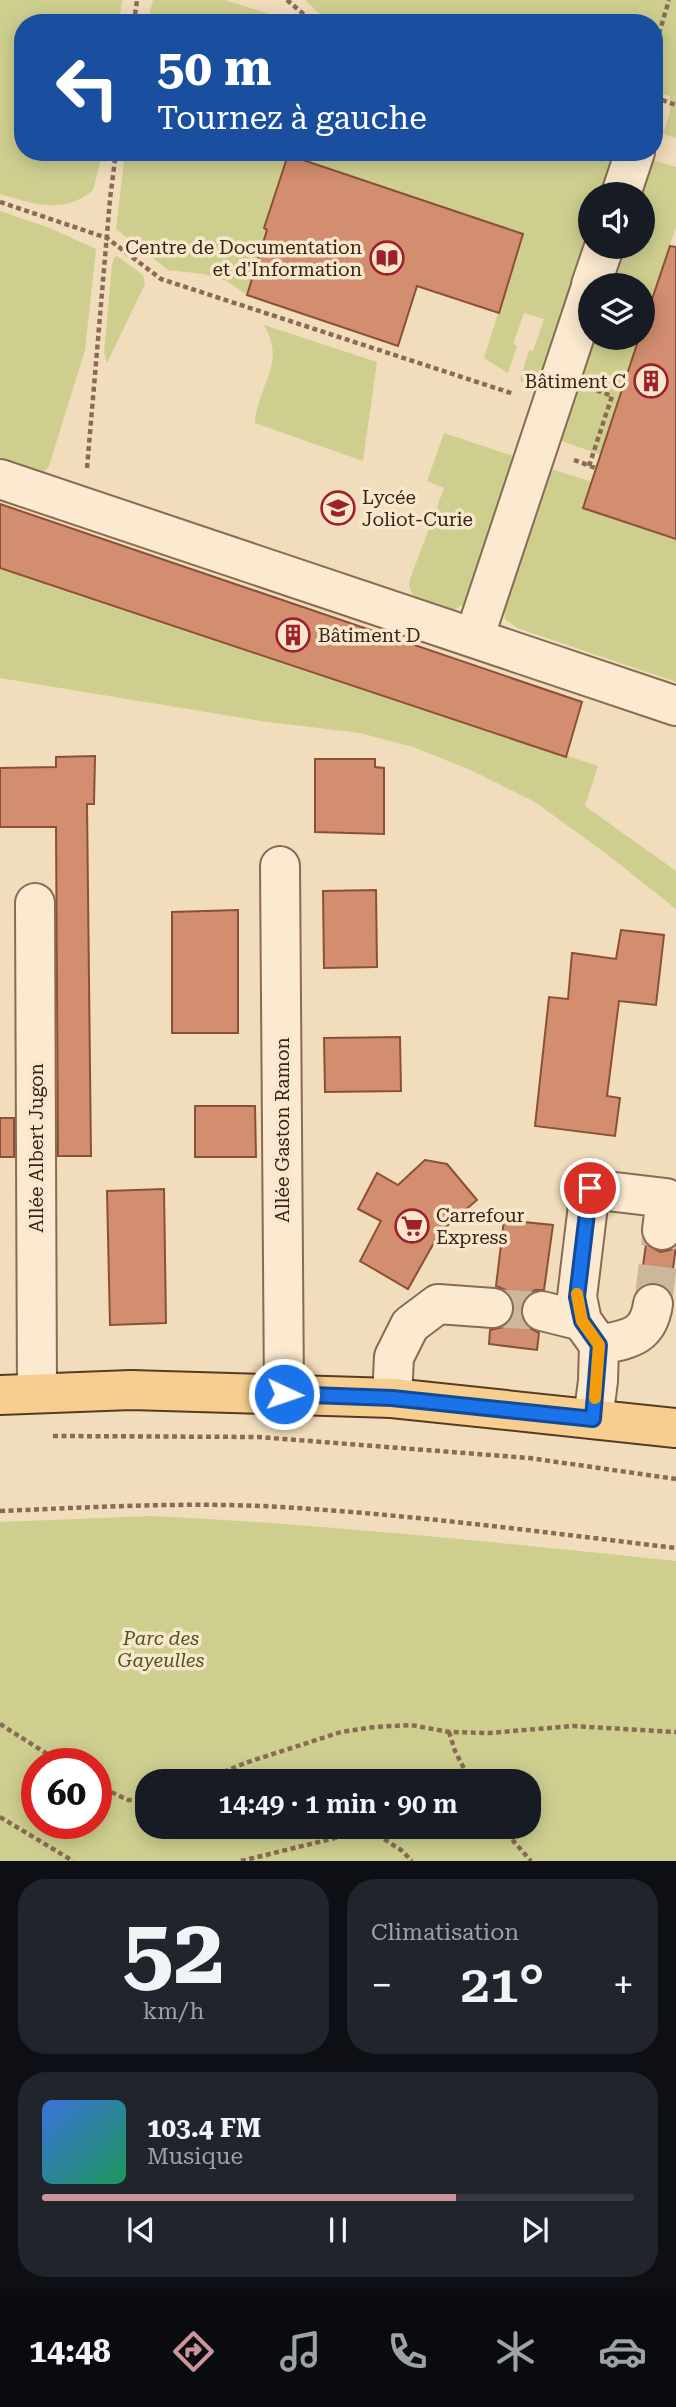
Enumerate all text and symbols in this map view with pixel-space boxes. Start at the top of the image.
text: 50 m [157,40,272,97]
icon: left [42,42,133,133]
text: Tournez à gauche [157,99,427,137]
map controls [578,182,655,350]
button: sound [578,182,655,259]
place label: Centre de Documentation et d'Information [125,236,362,281]
library icon: Centre de Documentation et d'Information [368,239,406,277]
button: layers [578,273,655,350]
building icon: Bâtiment C [632,362,670,400]
place label: Bâtiment C [525,370,626,393]
place label: Lycée Joliot-Curie [362,486,473,531]
school or university icon: Lycée Joliot-Curie [319,489,357,527]
building icon: Bâtiment D [274,616,312,654]
place label: Bâtiment D [318,624,420,647]
street label: Allée Gaston Ramon [271,1037,294,1223]
street label: Allée Albert Jugon [25,1063,48,1233]
pin [560,1158,620,1218]
icon: arrive [571,1169,609,1207]
place label: Carrefour Express [436,1204,525,1249]
supermarket icon: Carrefour Express [393,1207,431,1245]
position arrow [247,1357,321,1431]
park label: Parc des Gayeulles [118,1627,205,1672]
speed limit sign: 60 [21,1748,112,1839]
text: 14:49 · 1 min · 90 m [218,1789,458,1819]
text: 52 [123,1899,224,2005]
text: Climatisation [371,1919,519,1946]
text: 21° [461,1954,544,2015]
text: − [371,1963,392,2007]
text: + [613,1963,634,2007]
text: km/h [143,1998,204,2025]
text: 103.4 FM [147,2113,261,2143]
text: Musique [147,2143,243,2170]
icon: previous [122,2211,160,2249]
icon: pause [319,2211,357,2249]
icon: next [516,2211,554,2249]
icon: directions [169,2327,218,2376]
icon: music [276,2327,325,2376]
icon: phone [383,2327,432,2376]
icon: climate [491,2327,540,2376]
icon: car [598,2327,647,2376]
text: 14:48 [29,2332,111,2370]

